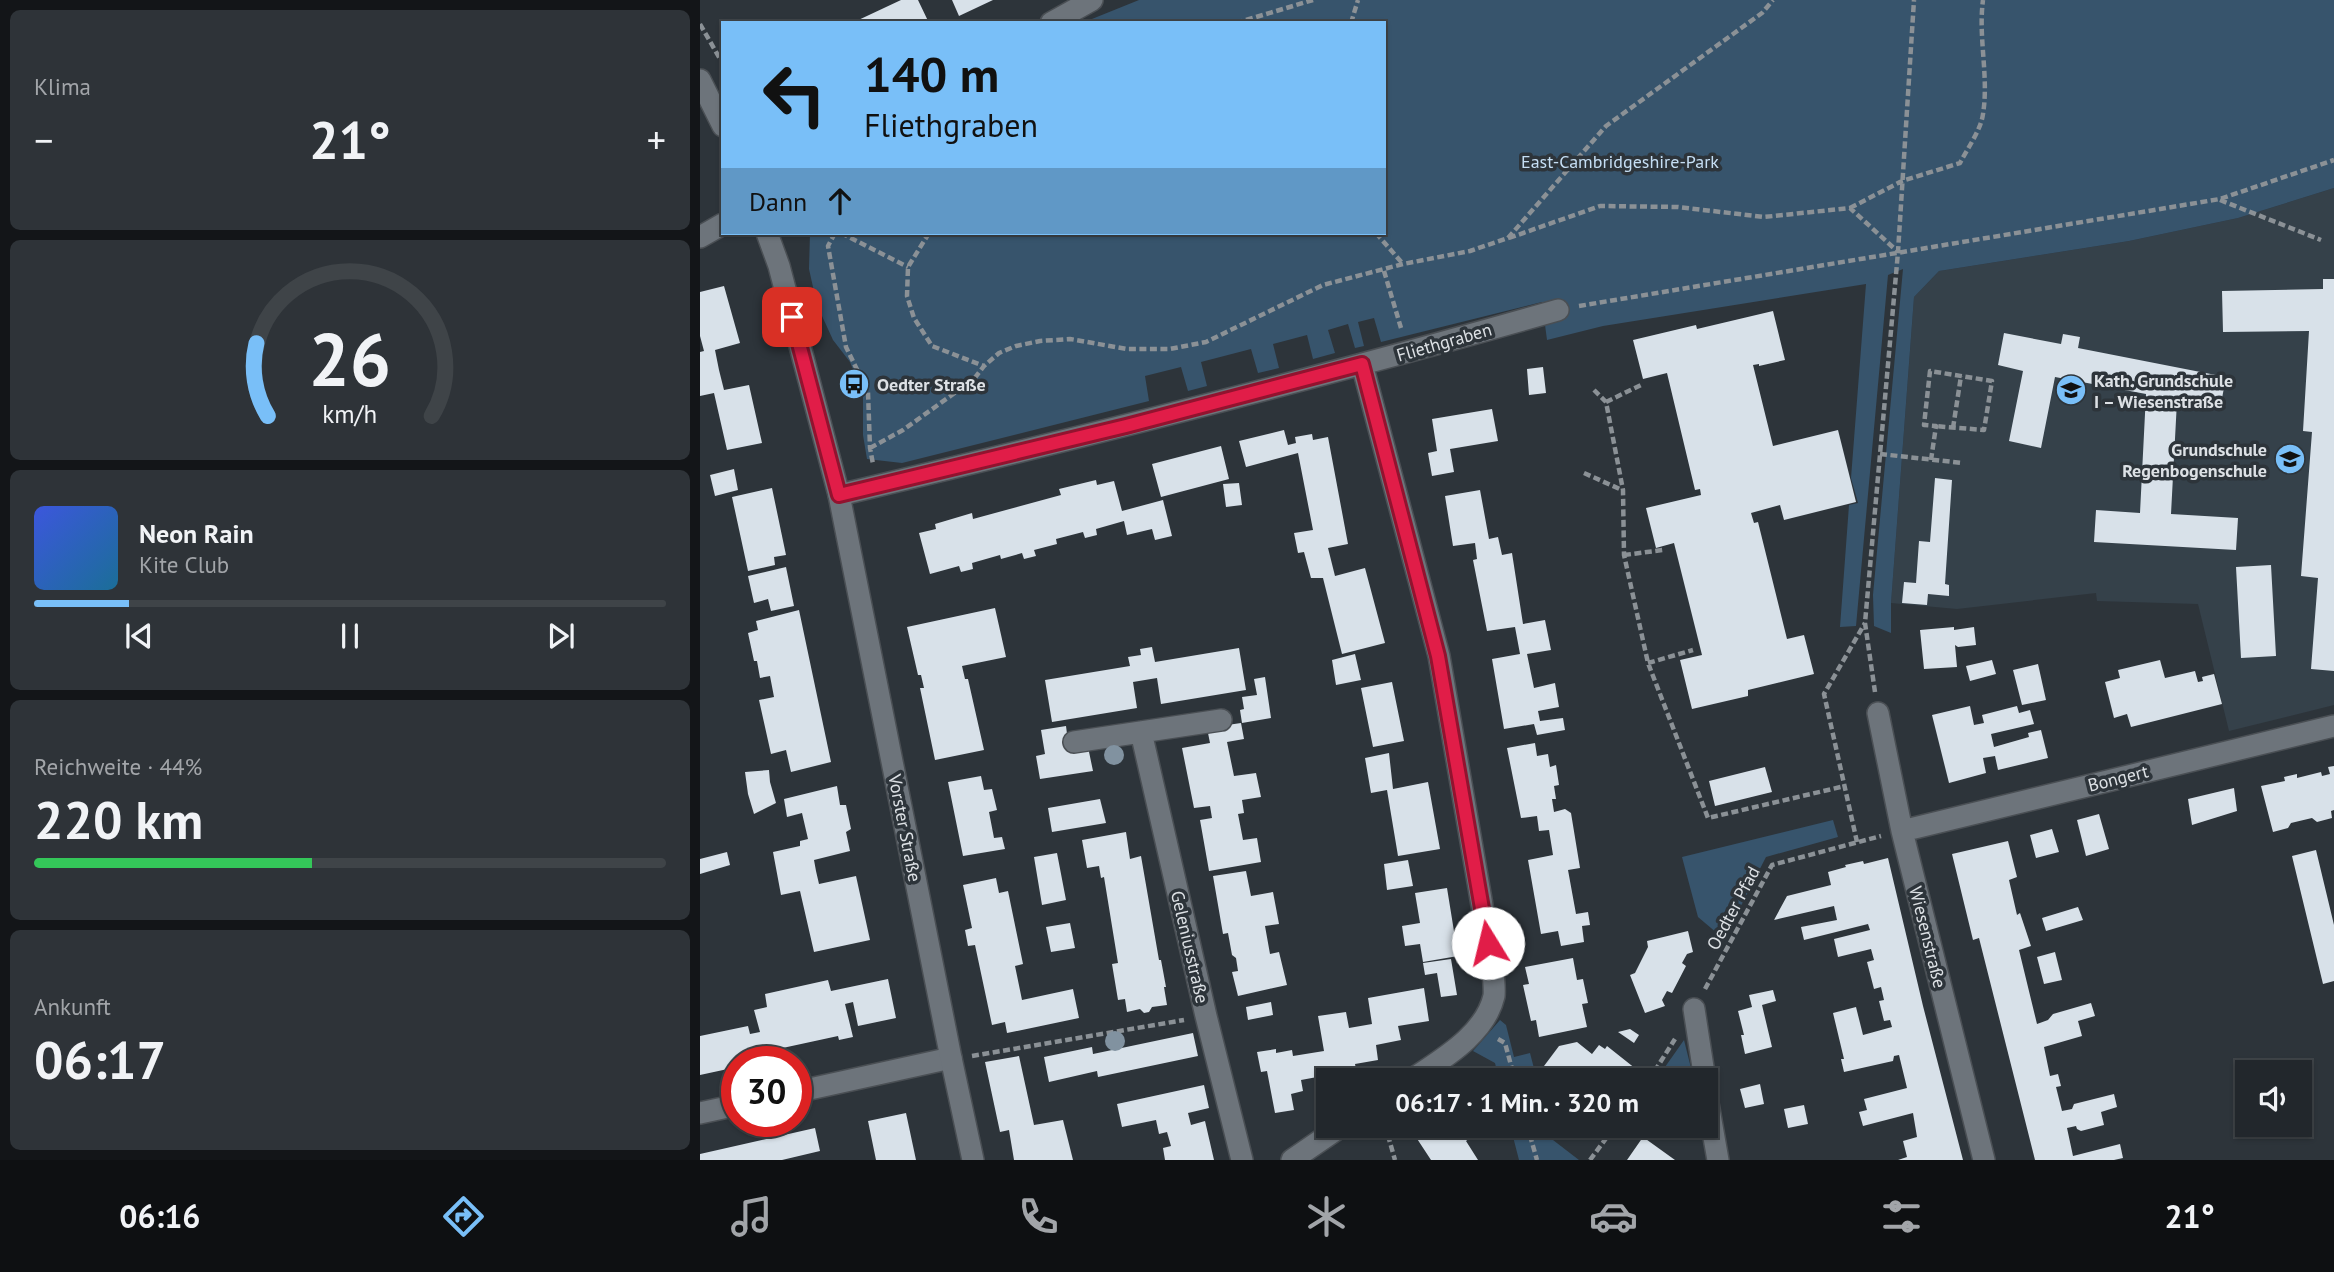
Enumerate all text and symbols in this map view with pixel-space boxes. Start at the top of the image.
text: 140 m [864,42,999,106]
icon: left [749,49,840,140]
text: Klima [34,72,91,101]
text: Fliethgraben [864,104,1038,146]
text: 21° [309,106,391,173]
text: − [34,115,53,164]
text: + [647,115,666,164]
park label: East-Cambridgeshire-Park [1521,150,1719,173]
icon: ahead [821,182,859,220]
text: Dann [749,185,807,218]
pin [762,287,822,347]
icon: arrive [773,298,811,336]
text: 26 [309,312,391,406]
street label: Fliethgraben [1394,317,1494,367]
bus stop icon: Oedter Straße [837,367,871,401]
place label: Kath. Grundschule I – Wiesenstraße [2094,369,2233,413]
place label: Oedter Straße [877,373,986,396]
school or university icon: Kath. Grundschule I – Wiesenstraße [2054,373,2088,407]
text: km/h [323,398,377,430]
place label: Grundschule Regenbogenschule [2122,438,2267,482]
school or university icon: Grundschule Regenbogenschule [2273,442,2307,476]
text: Neon Rain [139,517,254,550]
text: Kite Club [139,550,229,579]
icon: previous [120,617,158,655]
icon: pause [331,617,369,655]
icon: next [542,617,580,655]
text: Reichweite · 44% [34,752,202,781]
street label: Bongert [2085,759,2151,797]
street label: Vorster Straße [883,771,927,884]
text: 220 km [34,786,203,853]
street label: Oedter Pfad [1701,862,1765,954]
street label: Wiesenstraße [1904,884,1952,990]
street label: Geleniusstraße [1166,888,1214,1006]
position arrow [1451,906,1525,980]
text: Ankunft [34,992,111,1021]
text: 06:17 [34,1026,166,1093]
speed limit sign: 30 [721,1046,812,1137]
map controls [2235,1060,2312,1137]
button: sound [2235,1060,2312,1137]
text: 06:17 · 1 Min. · 320 m [1395,1086,1639,1119]
icon: directions [439,1192,488,1241]
icon: music [727,1192,776,1241]
icon: phone [1014,1192,1063,1241]
icon: climate [1302,1192,1351,1241]
icon: car [1589,1192,1638,1241]
icon: filters [1877,1192,1926,1241]
text: 06:16 [119,1195,200,1237]
text: 21° [2164,1195,2215,1237]

